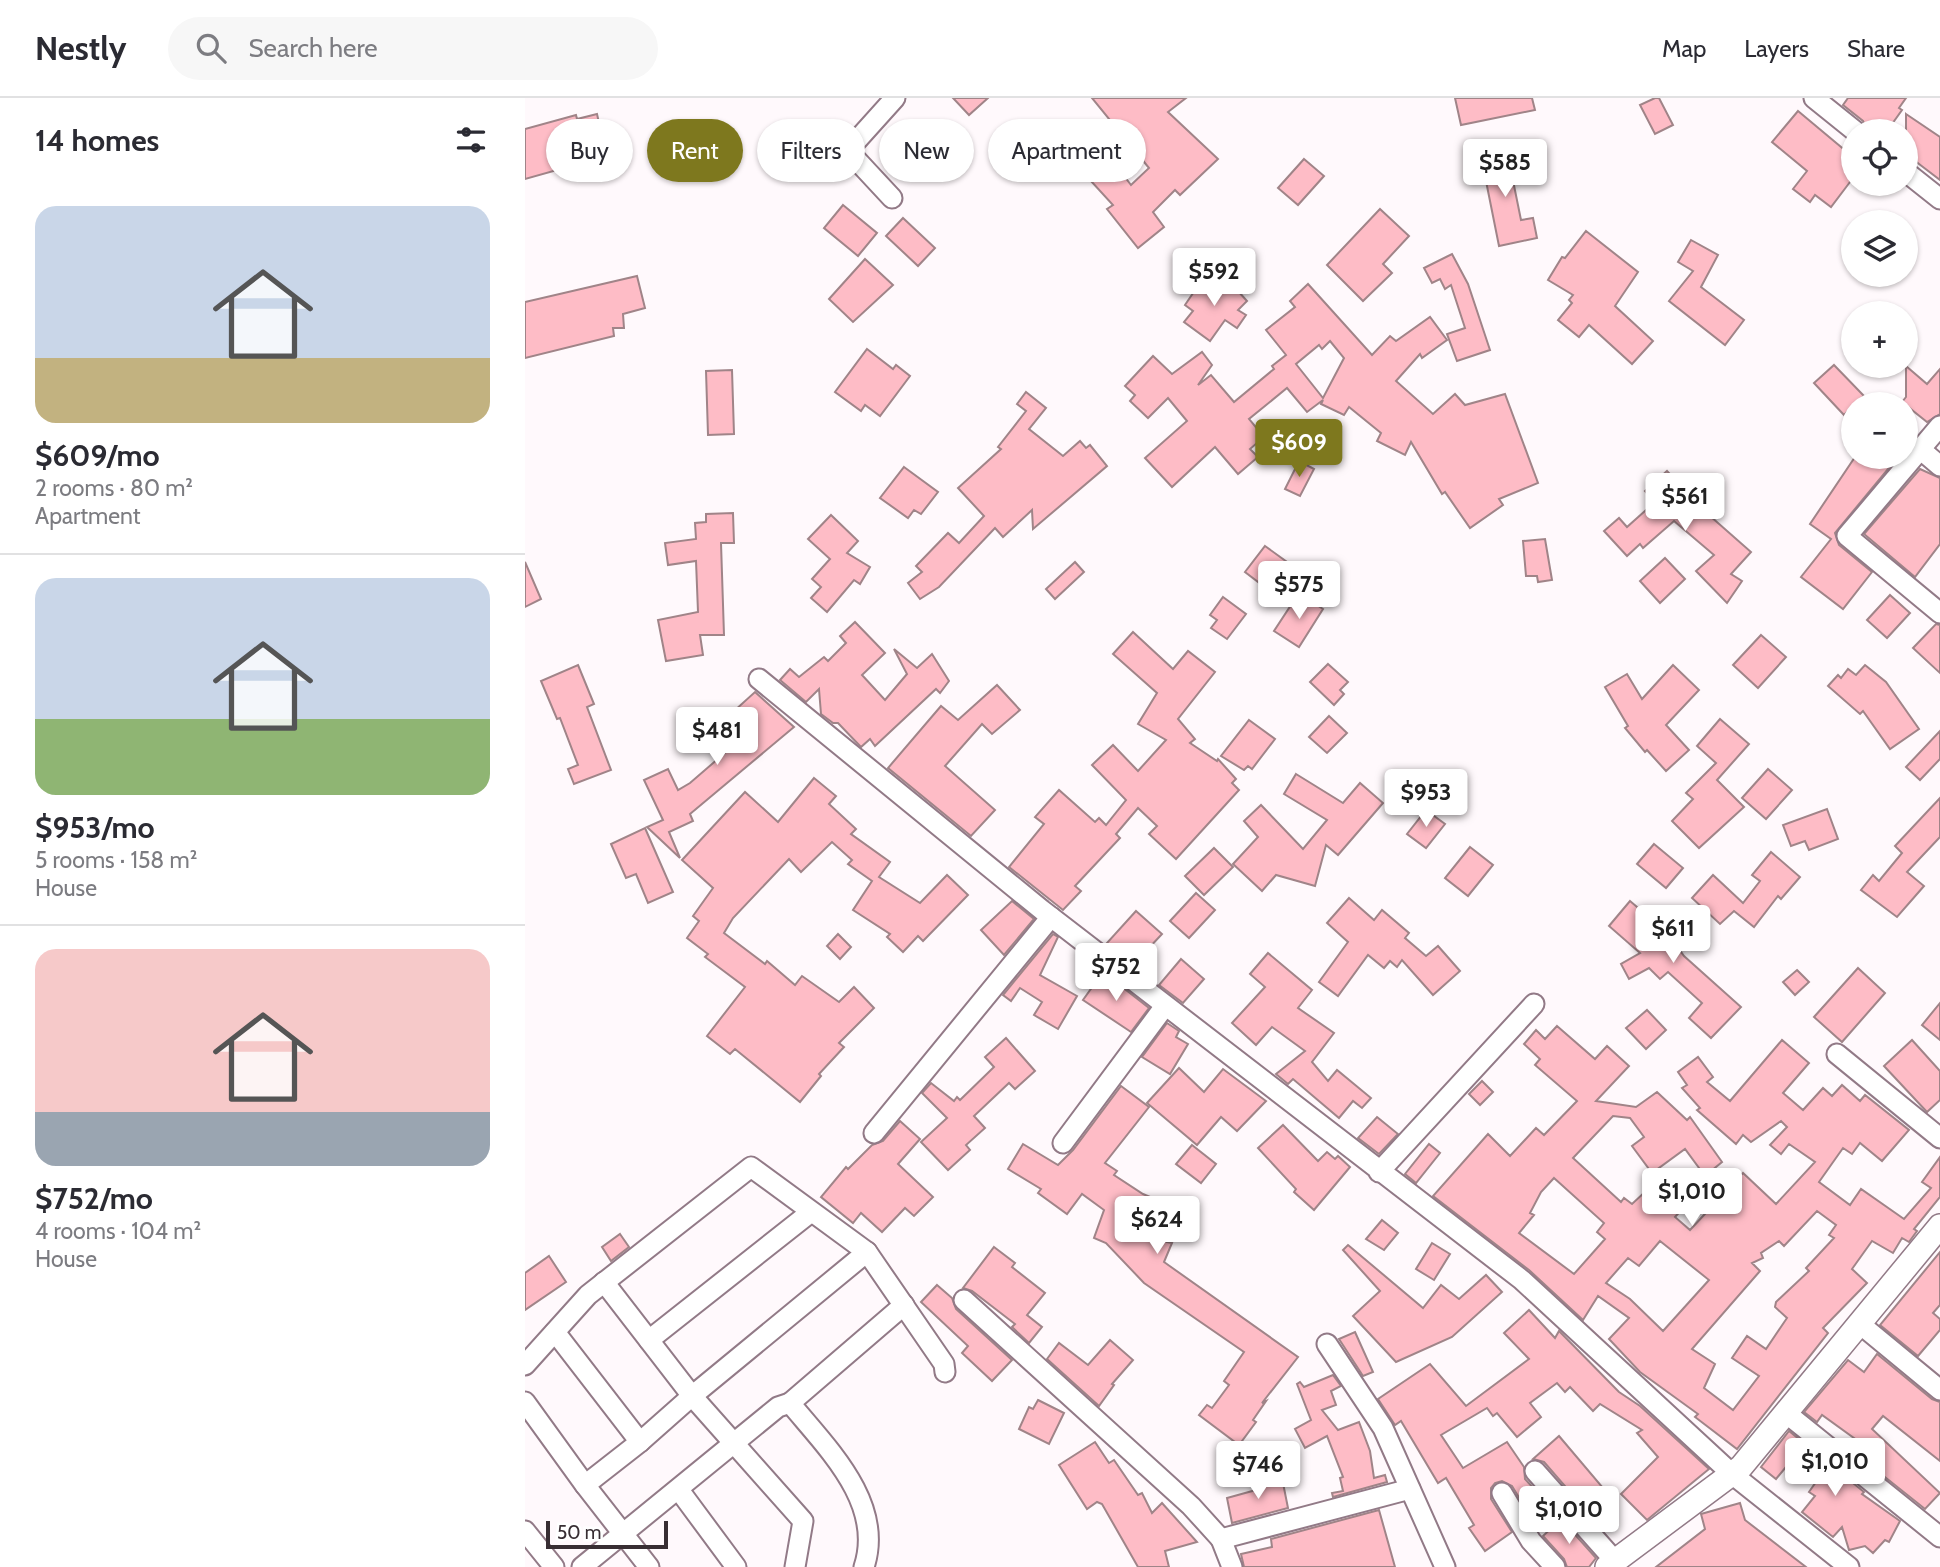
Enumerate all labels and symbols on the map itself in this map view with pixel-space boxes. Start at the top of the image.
pin: $585 [1464,140,1546,199]
pin: $592 [1173,248,1255,308]
pin: $609 [1258,420,1340,479]
pin: $561 [1644,474,1726,533]
pin: $575 [1258,561,1340,621]
pin: $481 [676,708,758,767]
pin: $953 [1385,770,1467,829]
pin: $611 [1632,906,1714,965]
pin: $752 [1075,944,1157,1003]
pin: $1,010 [1635,1168,1749,1228]
pin: $624 [1116,1196,1198,1256]
pin: $1,010 [1778,1438,1892,1498]
pin: $746 [1217,1442,1299,1501]
pin: $1,010 [1512,1486,1626,1546]
scale bar [546,1518,669,1550]

